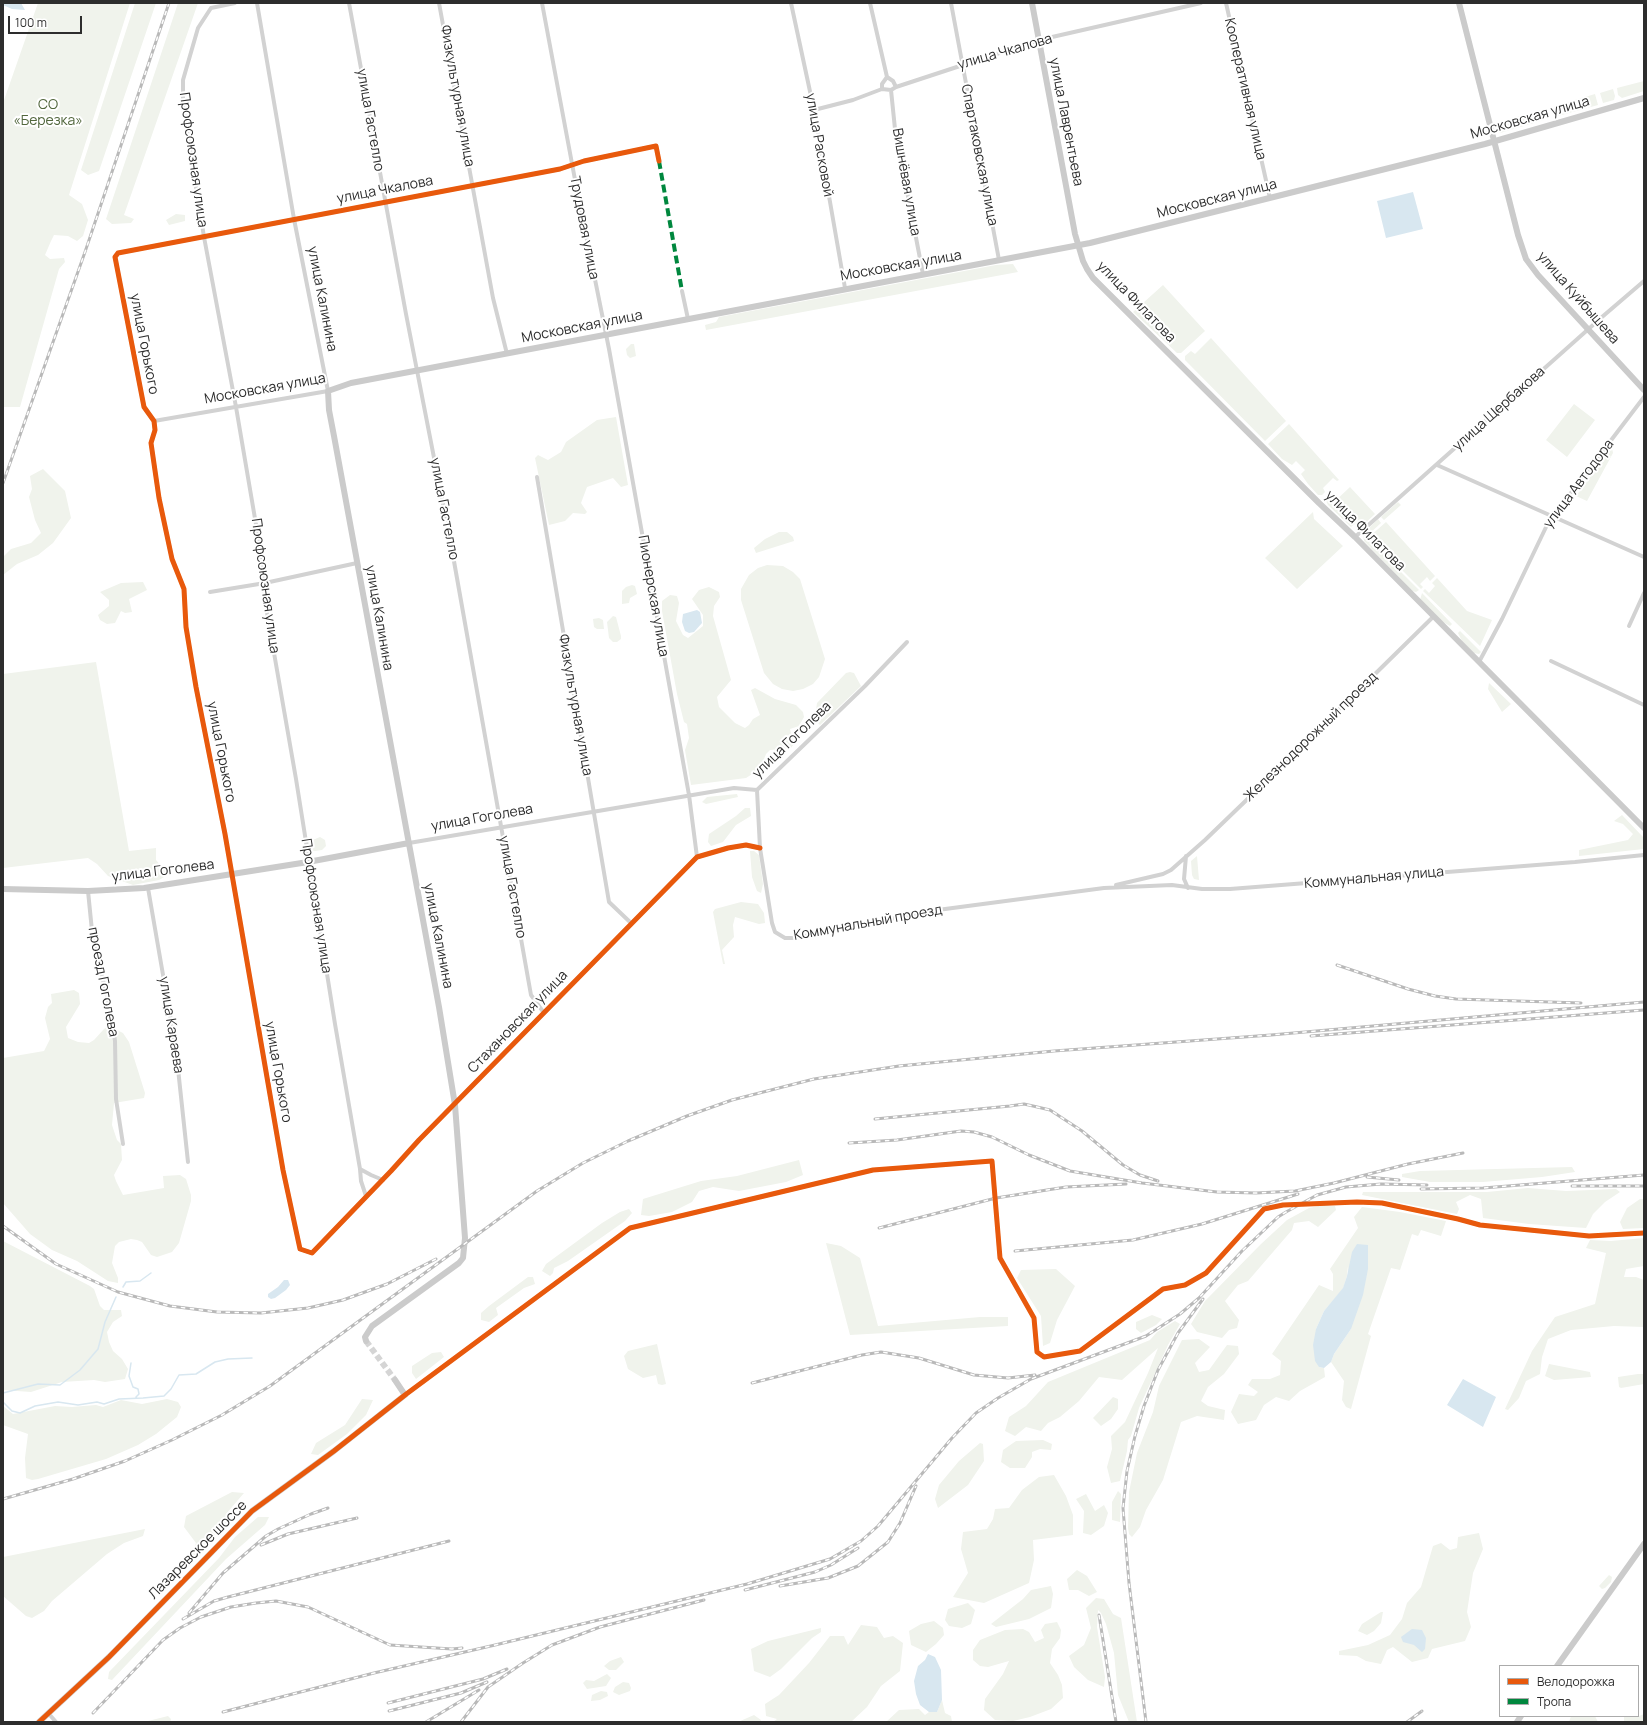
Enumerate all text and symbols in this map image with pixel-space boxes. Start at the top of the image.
scale bar [10,8,84,34]
text: 100 m [15,14,47,31]
street label: Кооперативная улица [1220,16,1270,162]
street label: Физкультурная улица [436,24,478,168]
street label: улица Чкалова [956,30,1054,74]
street label: улица Лаврентьева [1045,56,1087,188]
street label: улица Гастелло [353,67,387,173]
street label: Спартаковская улица [957,83,1001,227]
street label: Профсоюзная улица [175,91,211,229]
street label: улица Расковой [802,92,836,198]
street label: Московская улица [1469,93,1591,143]
park label: СО «Березка» [13,97,83,130]
street label: Вишнёвая улица [888,127,924,237]
street label: улица Чкалова [335,172,435,208]
street label: Трудовая улица [566,175,602,281]
street label: Московская улица [1155,176,1279,222]
street label: улица Калинина [304,245,340,353]
street label: Московская улица [839,247,963,285]
street label: улица Куйбышева [1533,248,1623,348]
street label: улица Филатова [1093,258,1179,346]
street label: улица Горького [126,292,162,396]
street label: Московская улица [520,307,644,347]
street label: улица Щербакова [1450,363,1548,455]
street label: Московская улица [203,370,327,408]
street label: улица Автодора [1540,436,1618,532]
street label: улица Гастелло [426,456,462,562]
street label: улица Филатова [1321,487,1409,575]
street label: Профсоюзная улица [247,517,283,655]
street label: Пионерская улица [634,534,672,658]
street label: улица Калинина [361,564,397,672]
street label: Физкультурная улица [554,633,596,777]
street label: Железнодорожный проезд [1241,669,1381,805]
street label: улица Гоголева [749,698,835,782]
street label: улица Горького [203,700,239,804]
street label: улица Гоголева [430,801,534,835]
street label: улица Гастелло [495,834,529,940]
street label: Профсоюзная улица [297,837,335,975]
street label: улица Гоголева [111,856,215,886]
street label: Коммунальная улица [1303,864,1445,892]
street label: улица Калинина [420,882,456,990]
street label: Коммунальный проезд [792,902,944,944]
street label: проезд Гоголева [84,926,122,1038]
street label: Стахановская улица [465,967,571,1077]
street label: улица Караева [155,975,187,1075]
street label: улица Горького [261,1020,295,1124]
street label: Лазаревское шоссе [145,1497,251,1603]
legend [1499,1665,1639,1717]
text: Велодорожка [1537,1673,1615,1690]
text: Тропа [1537,1693,1571,1710]

